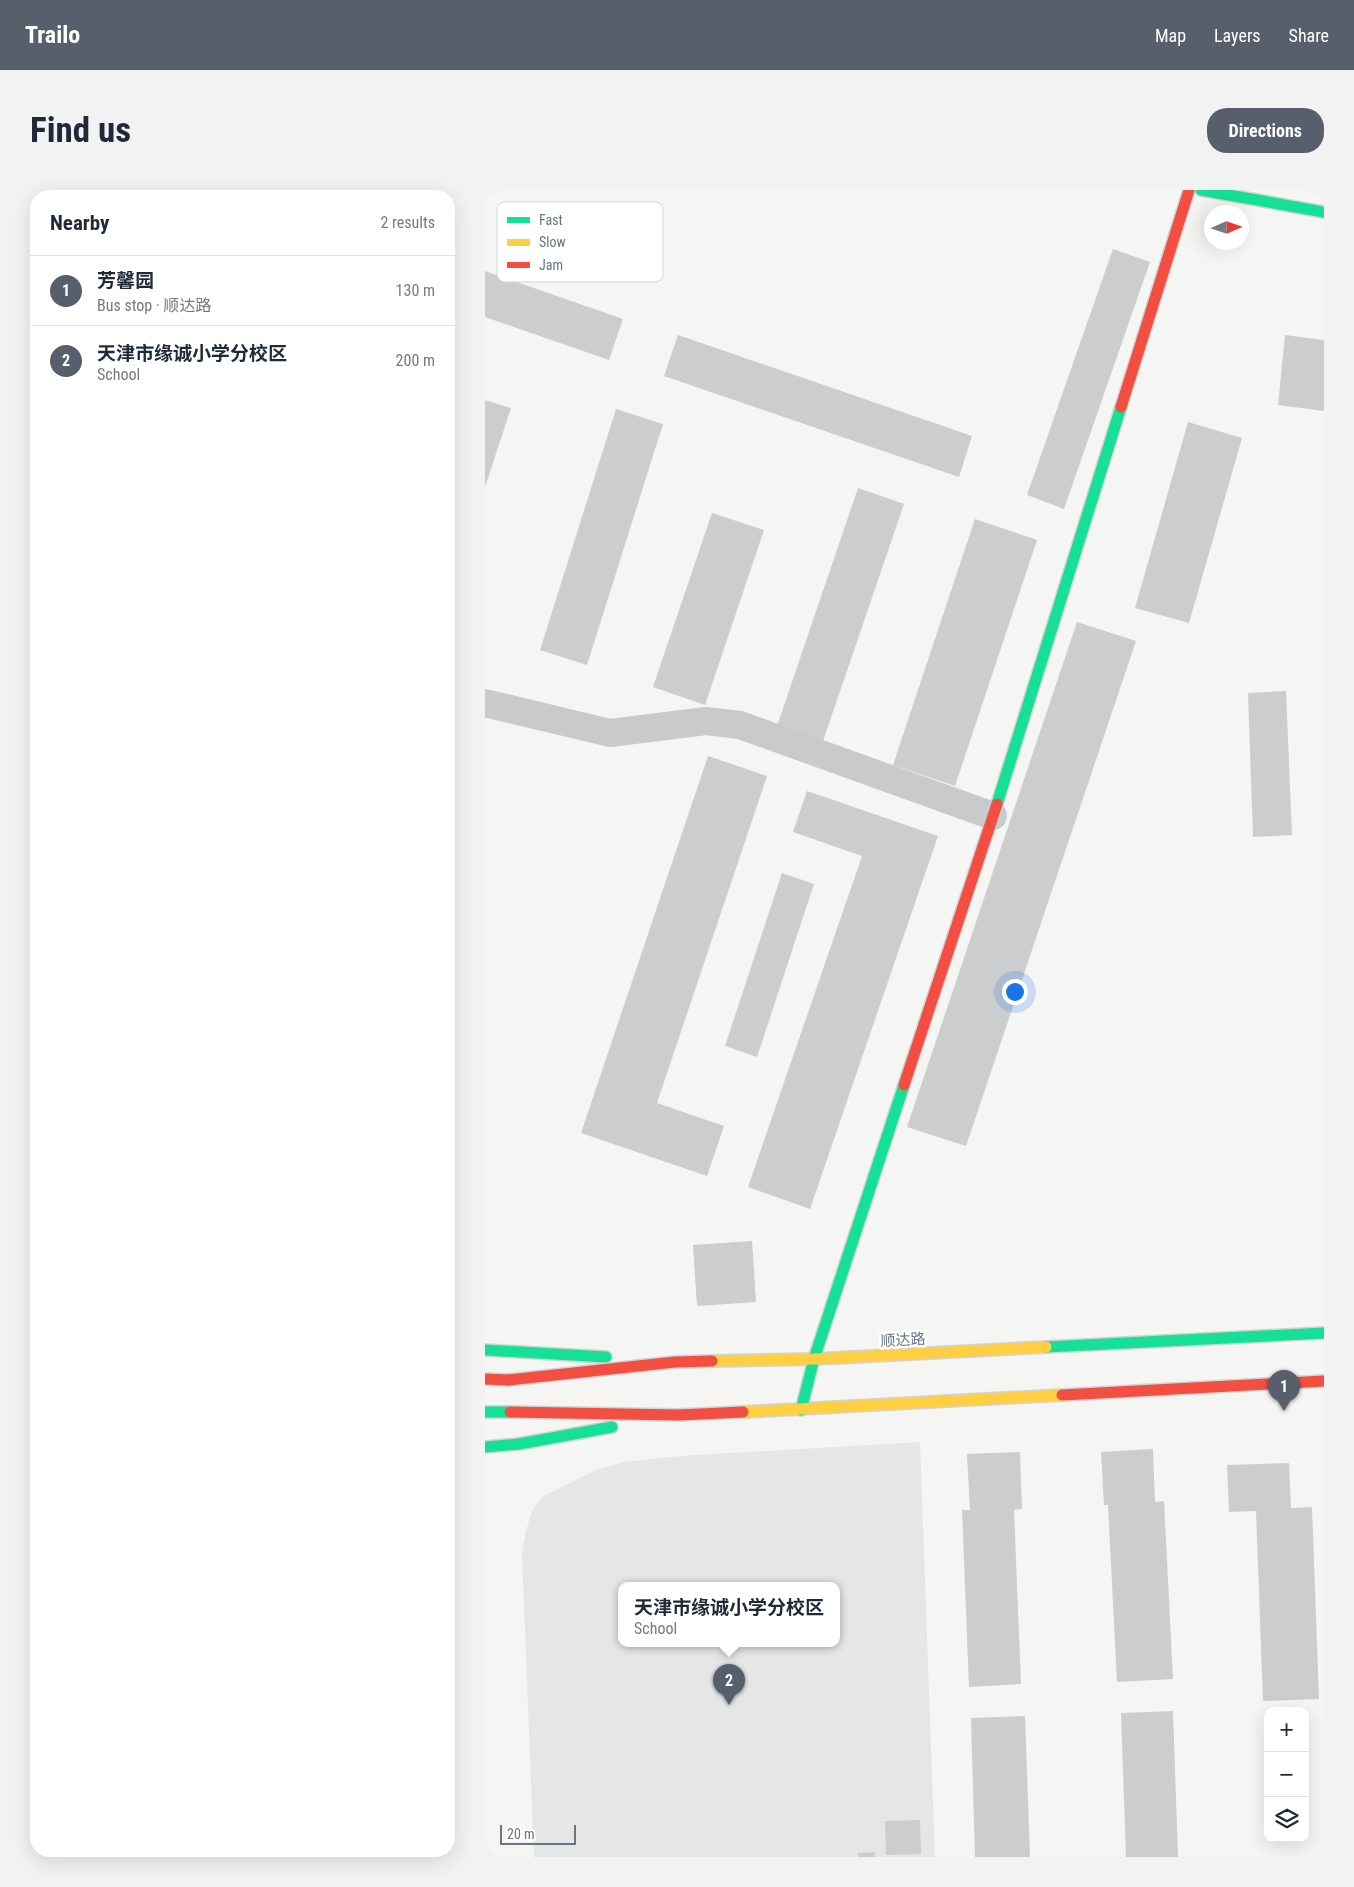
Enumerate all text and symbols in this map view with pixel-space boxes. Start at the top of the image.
text: Trailo [25,21,80,49]
text: Map [1155,25,1186,46]
text: Layers [1214,25,1261,46]
text: Share [1289,25,1329,46]
button: Directions [1207,108,1324,153]
text: Find us [30,110,131,151]
legend [497,202,663,282]
north arrow [1204,205,1249,250]
text: Nearby [50,211,109,235]
text: Fast [539,212,563,228]
text: 2 results [380,213,435,232]
text: Slow [539,234,566,250]
text: Jam [539,257,563,273]
text: 芳馨园 [97,269,154,292]
text: 1 [62,281,70,300]
text: 130 m [396,281,435,300]
text: Bus stop · 顺达路 [97,296,211,315]
text: 天津市缘诚小学分校区 [97,342,287,365]
text: 2 [62,351,70,370]
text: 200 m [396,351,435,370]
text: School [97,365,140,384]
your location [1002,979,1028,1005]
street label: 顺达路 [880,1330,926,1350]
pin: 1 [1268,1370,1300,1411]
popup [618,1582,840,1647]
text: 天津市缘诚小学分校区 [634,1596,824,1619]
text: School [634,1619,677,1638]
pin: 2 [713,1664,745,1705]
map controls [1264,1707,1309,1842]
button: + [1264,1707,1309,1752]
button: − [1264,1752,1309,1797]
button: layers [1264,1797,1309,1842]
scale bar [500,1822,576,1845]
text: 20 m [507,1826,535,1842]

